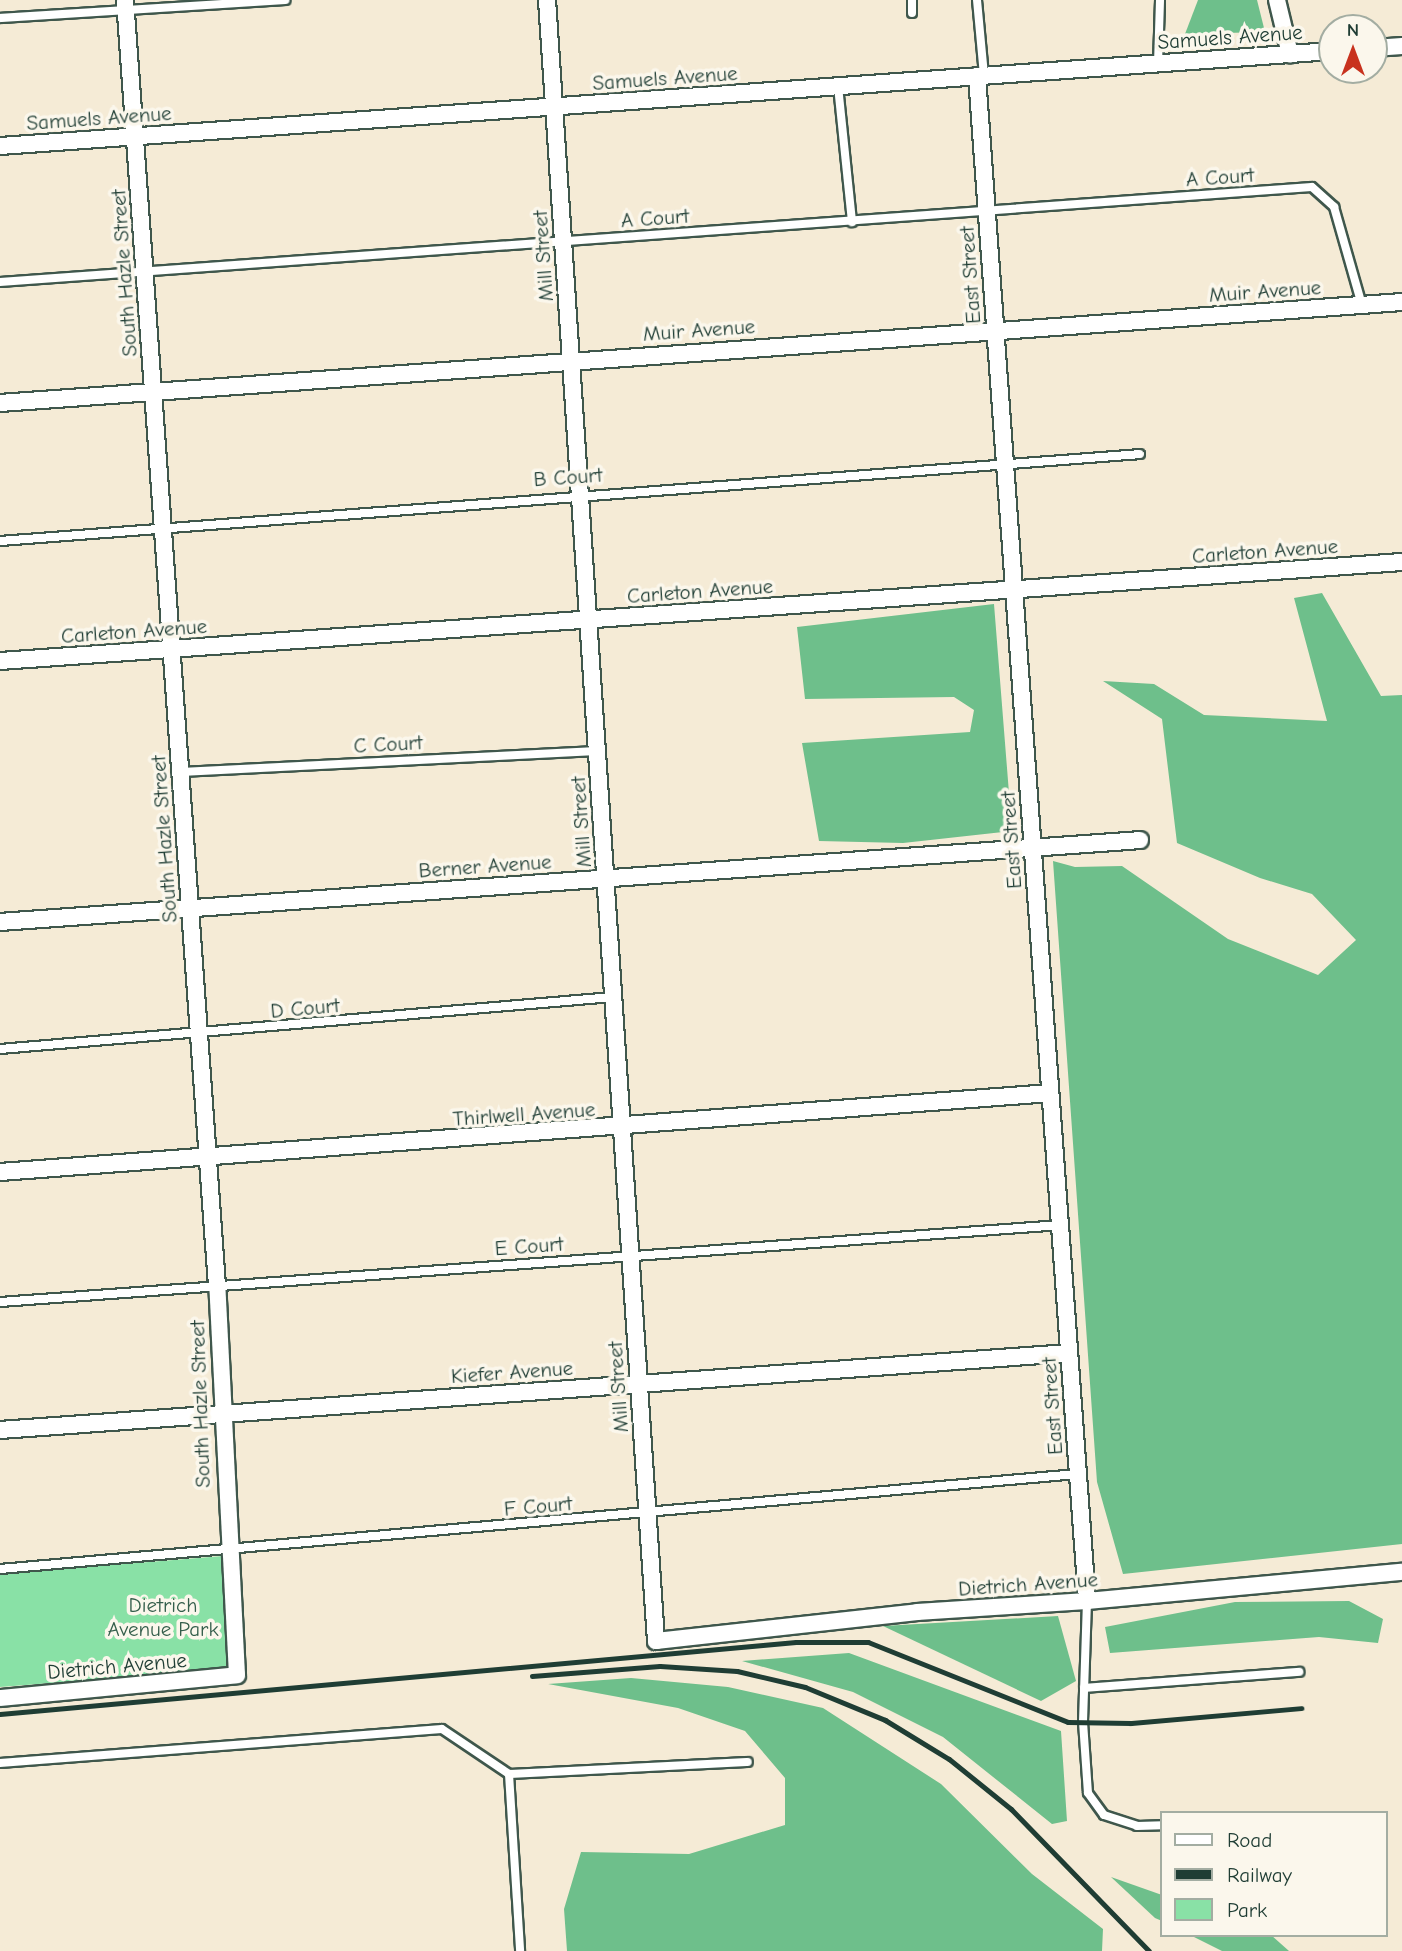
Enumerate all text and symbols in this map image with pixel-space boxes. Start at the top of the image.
north arrow [1318,14,1388,84]
street label: Samuels Avenue [1157,19,1303,55]
text: N [1347,19,1359,41]
street label: Samuels Avenue [592,60,738,96]
street label: Samuels Avenue [26,100,172,136]
street label: A Court [1185,162,1255,192]
street label: South Hazle Street [106,189,142,357]
street label: A Court [620,203,690,233]
street label: Mill Street [527,210,559,302]
street label: East Street [954,225,986,325]
street label: Muir Avenue [1208,275,1322,307]
street label: Muir Avenue [642,314,756,346]
street label: B Court [533,462,603,492]
street label: Carleton Avenue [1191,533,1339,569]
street label: Carleton Avenue [626,573,774,609]
street label: Carleton Avenue [60,613,208,649]
street label: C Court [353,730,423,758]
street label: South Hazle Street [146,755,182,923]
street label: Mill Street [565,776,597,868]
street label: East Street [995,790,1027,890]
street label: Berner Avenue [418,849,552,883]
street label: D Court [269,992,341,1024]
street label: Thirlwell Avenue [452,1096,596,1132]
street label: E Court [494,1231,564,1261]
street label: South Hazle Street [184,1320,216,1488]
street label: Mill Street [602,1341,634,1433]
street label: Kiefer Avenue [450,1355,574,1389]
street label: East Street [1036,1356,1068,1456]
street label: F Court [503,1490,573,1522]
street label: Dietrich Avenue [957,1567,1099,1601]
park label: Dietrich Avenue Park [107,1592,219,1642]
street label: Dietrich Avenue [46,1647,188,1685]
legend [1160,1811,1388,1937]
text: Road [1227,1828,1272,1852]
text: Railway [1227,1863,1292,1887]
text: Park [1227,1898,1267,1922]

